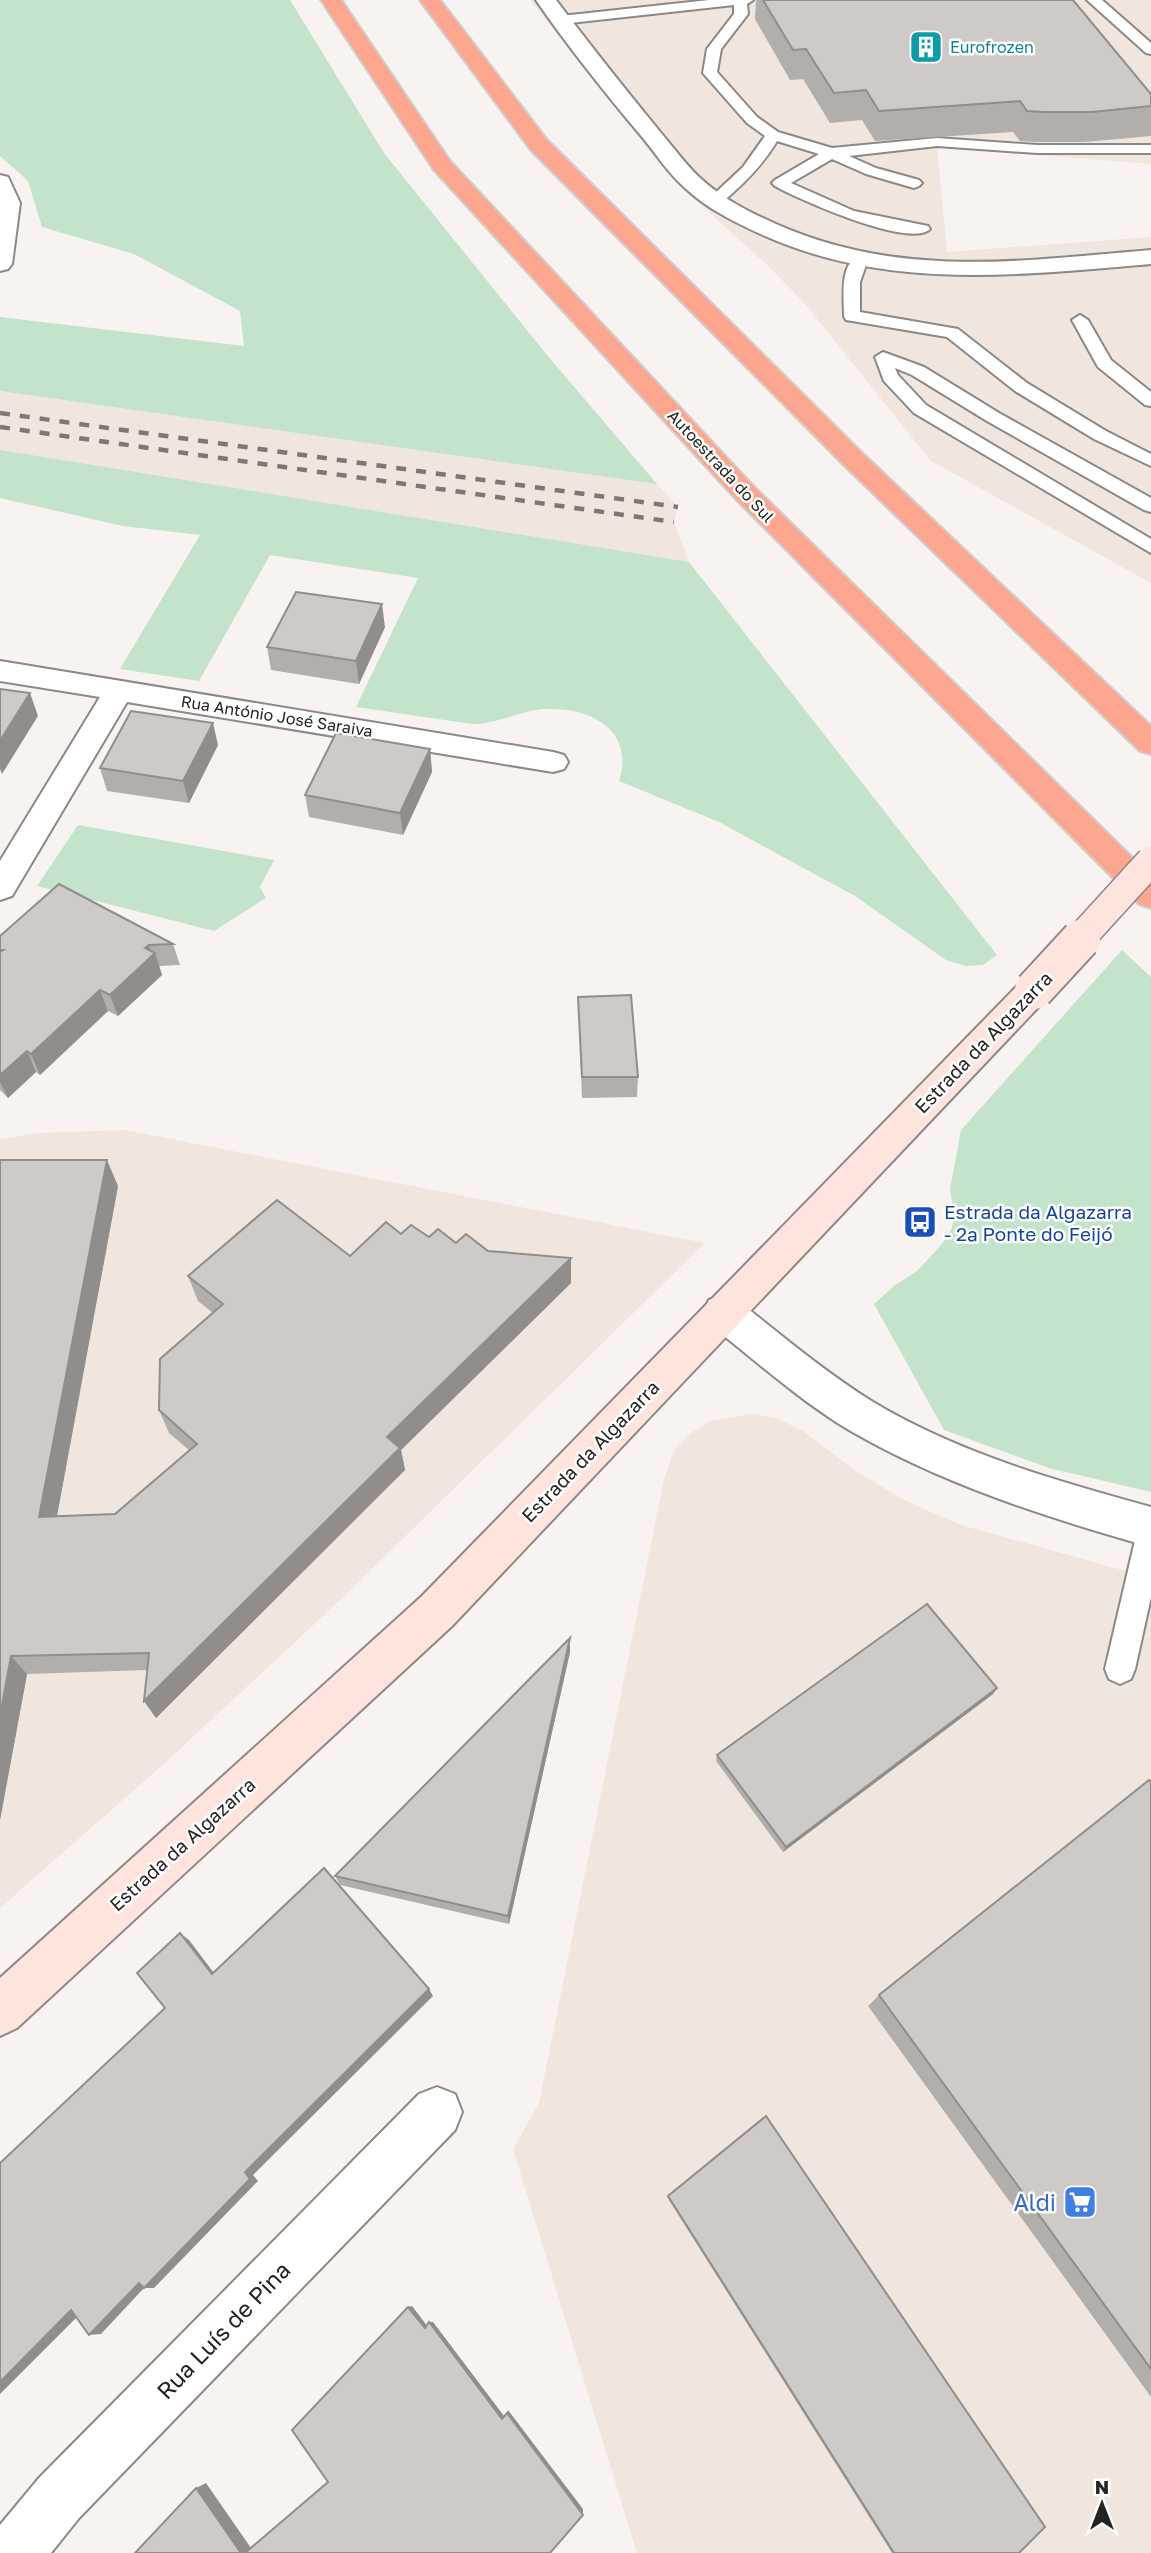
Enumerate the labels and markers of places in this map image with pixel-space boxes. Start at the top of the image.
building icon: Eurofrozen [907,28,945,66]
place label: Eurofrozen [950,37,1034,57]
place label: Estrada da Algazarra - 2ª Ponte do Feijó [944,1200,1132,1245]
bus stop icon: Estrada da Algazarra - 2ª Ponte do Feijó [901,1203,939,1241]
supermarket icon: Aldi [1061,2183,1099,2221]
place label: Aldi [1014,2188,1056,2216]

